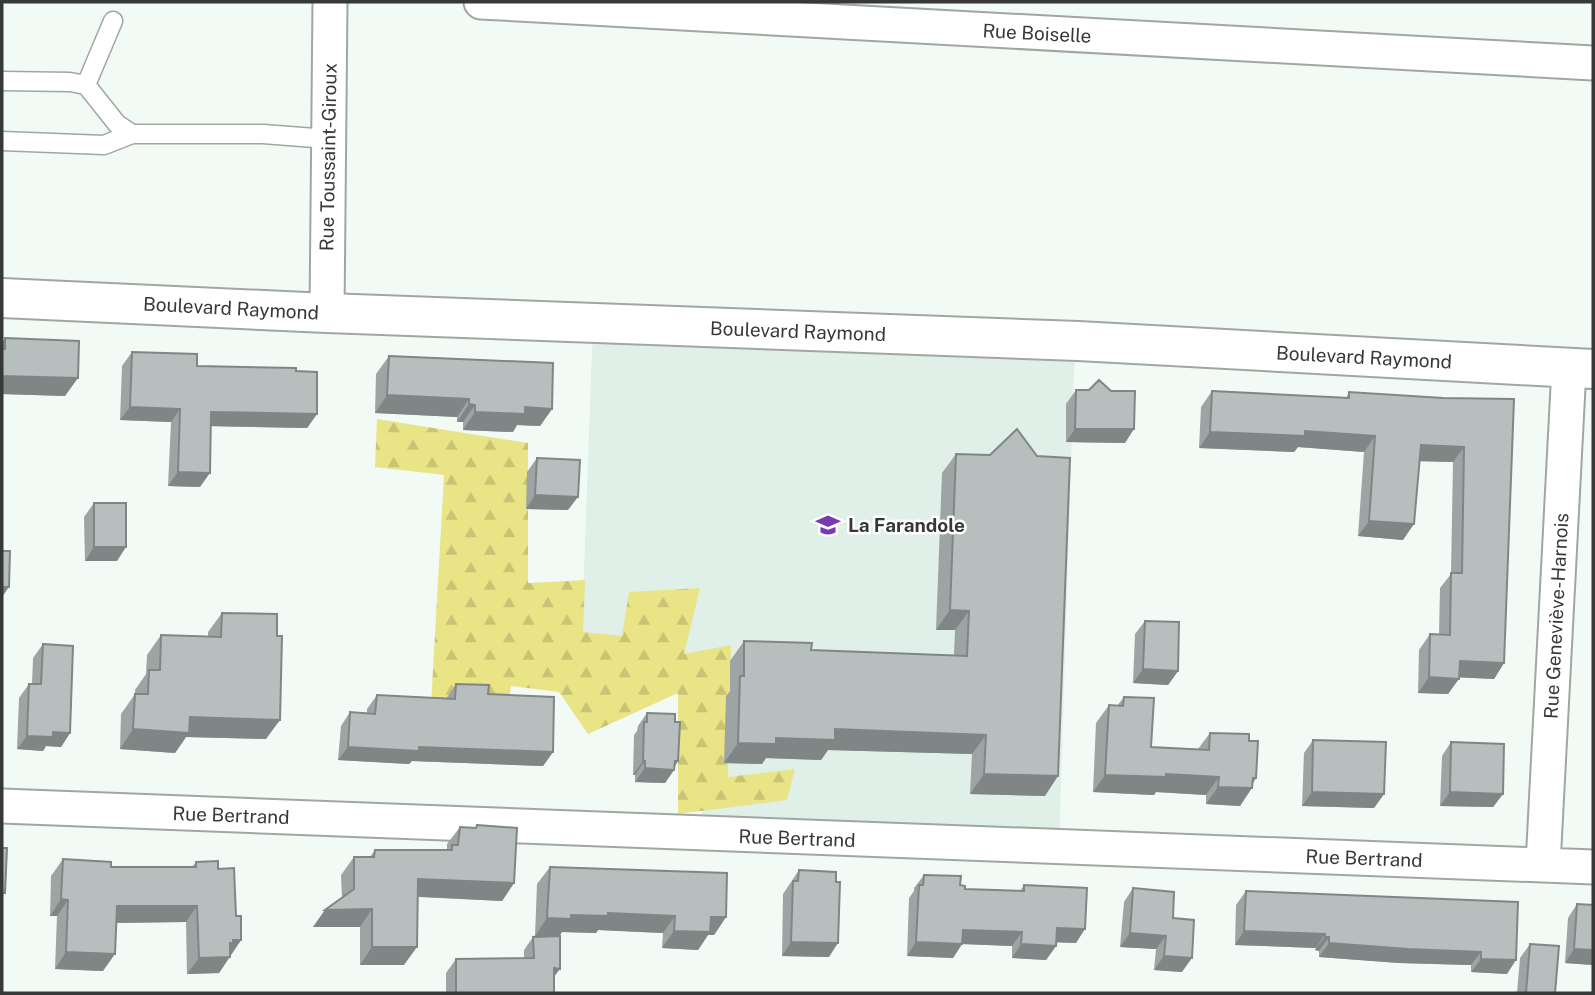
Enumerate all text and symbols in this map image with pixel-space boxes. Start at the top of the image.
street label: Rue Boiselle [982,19,1092,47]
street label: Rue Toussaint-Giroux [315,62,341,251]
street label: Boulevard Raymond [142,292,320,324]
street label: Boulevard Raymond [710,317,886,345]
street label: Boulevard Raymond [1275,341,1453,373]
school or university icon: La Farandole [814,511,842,539]
street label: Rue Geneviève-Harnois [1540,513,1572,719]
place label: La Farandole [848,514,965,536]
street label: Rue Bertrand [172,802,290,828]
street label: Rue Bertrand [738,825,856,851]
street label: Rue Bertrand [1305,845,1423,871]

